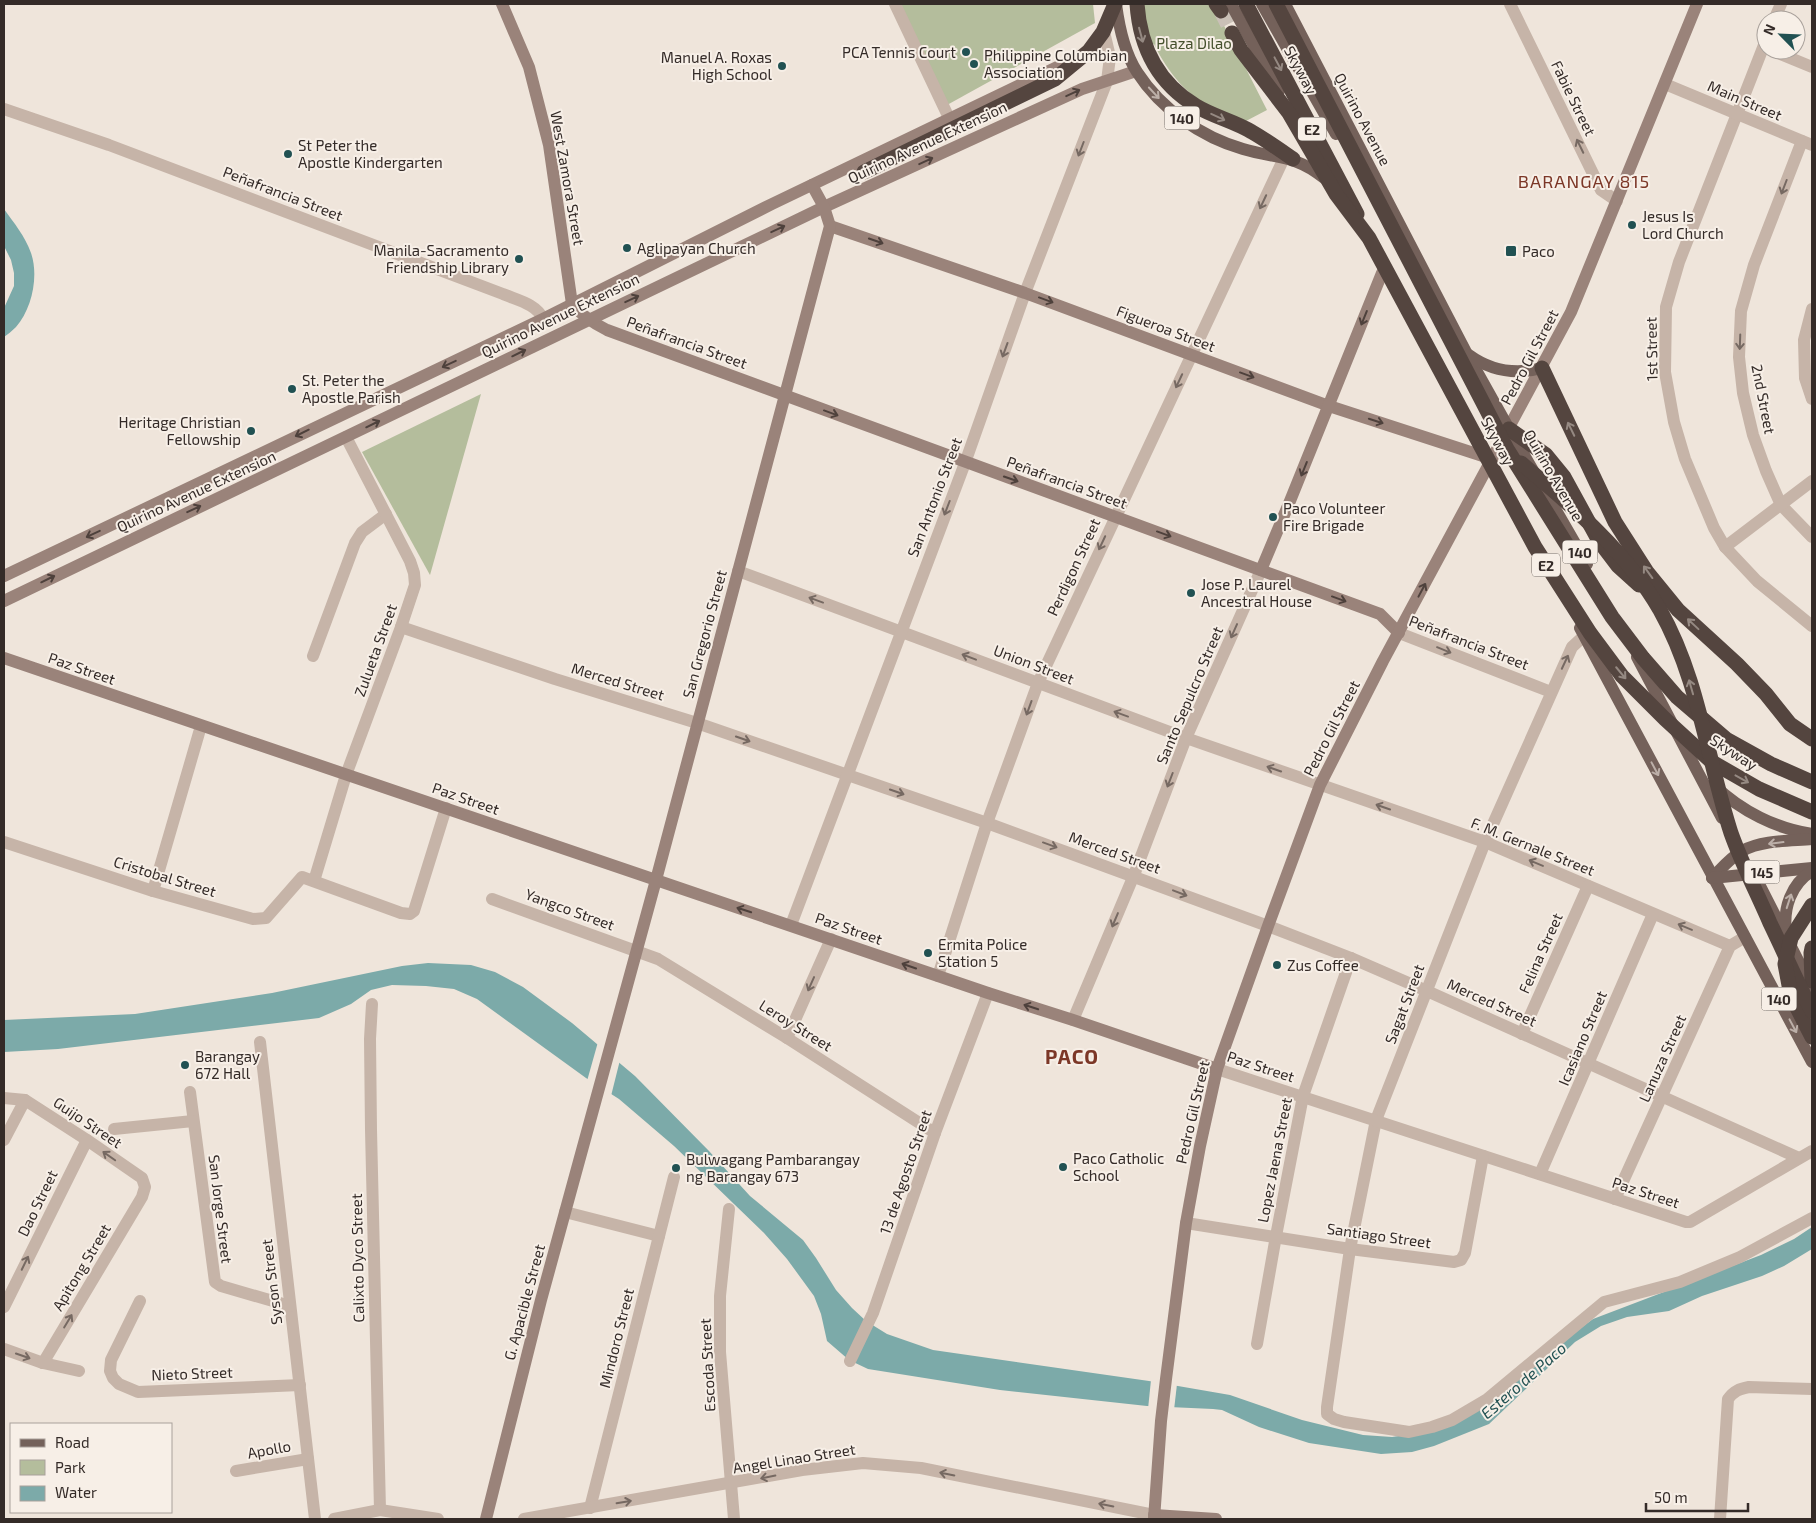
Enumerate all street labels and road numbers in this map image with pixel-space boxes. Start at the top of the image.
street label: Skyway [1281,43,1321,97]
street label: Fabie Street [1548,57,1600,139]
street label: Quirino Avenue [1330,70,1395,169]
street label: Main Street [1705,76,1785,124]
street label: Quirino Avenue Extension [845,97,1010,188]
road number: 140 [1164,106,1200,130]
street label: West Zamora Street [547,109,589,247]
road number: E2 [1298,118,1326,140]
street label: Peñafrancia Street [221,162,346,224]
street label: Quirino Avenue Extension [478,269,642,362]
street label: Figueroa Street [1114,301,1218,355]
street label: Pedro Gil Street [1496,306,1562,408]
street label: Peñafrancia Street [624,312,750,372]
street label: 1st Street [1641,316,1661,381]
street label: 2nd Street [1748,363,1780,436]
street label: Skyway [1478,414,1518,468]
street label: Quirino Avenue [1520,426,1587,524]
street label: San Antonio Street [903,434,965,559]
street label: Quirino Avenue Extension [114,446,279,537]
street label: Peñafrancia Street [1004,452,1130,512]
street label: Perdigon Street [1043,515,1104,619]
road number: 140 [1562,540,1598,564]
road number: E2 [1532,554,1560,576]
street label: San Gregorio Street [678,568,730,700]
street label: Zulueta Street [350,601,400,699]
street label: Peñafrancia Street [1407,611,1532,673]
street label: Santo Sepulcro Street [1152,623,1226,767]
street label: Union Street [991,640,1077,688]
street label: Paz Street [46,648,118,688]
street label: Merced Street [569,658,667,704]
street label: Pedro Gil Street [1299,677,1363,779]
street label: Skyway [1707,730,1761,774]
street label: Paz Street [430,778,502,818]
street label: F. M. Gernale Street [1469,813,1598,879]
street label: Merced Street [1067,827,1163,877]
street label: Cristobal Street [112,852,219,900]
road number: 145 [1744,860,1780,884]
street label: Yangco Street [523,885,617,934]
street label: Paz Street [813,908,885,948]
street label: Felina Street [1514,910,1566,996]
street label: Sagat Street [1381,961,1428,1046]
street label: Merced Street [1445,974,1540,1030]
street label: Icasiano Street [1554,988,1610,1088]
road number: 140 [1762,988,1796,1011]
street label: Leroy Street [756,995,836,1055]
street label: Lanuza Street [1635,1011,1689,1105]
street label: Paz Street [1225,1047,1297,1085]
street label: Pedro Gil Street [1171,1058,1213,1165]
street label: Guijo Street [50,1092,126,1153]
street label: Lopez Jaena Street [1253,1096,1295,1224]
street label: 13 de Agosto Street [875,1107,935,1237]
street label: San Jorge Street [205,1154,237,1265]
street label: Dao Street [13,1167,61,1239]
street label: Paz Street [1610,1173,1682,1211]
street label: Calixto Dyco Street [347,1193,367,1323]
street label: Santiago Street [1326,1219,1432,1251]
street label: Apitong Street [48,1220,114,1314]
street label: Syson Street [257,1238,285,1326]
street label: G. Apacible Street [500,1242,548,1362]
street label: Mindoro Street [595,1286,637,1390]
street label: Escoda Street [696,1318,718,1412]
street label: Nieto Street [151,1363,233,1383]
street label: Apollo [246,1436,292,1462]
street label: Angel Linao Street [731,1439,857,1477]

